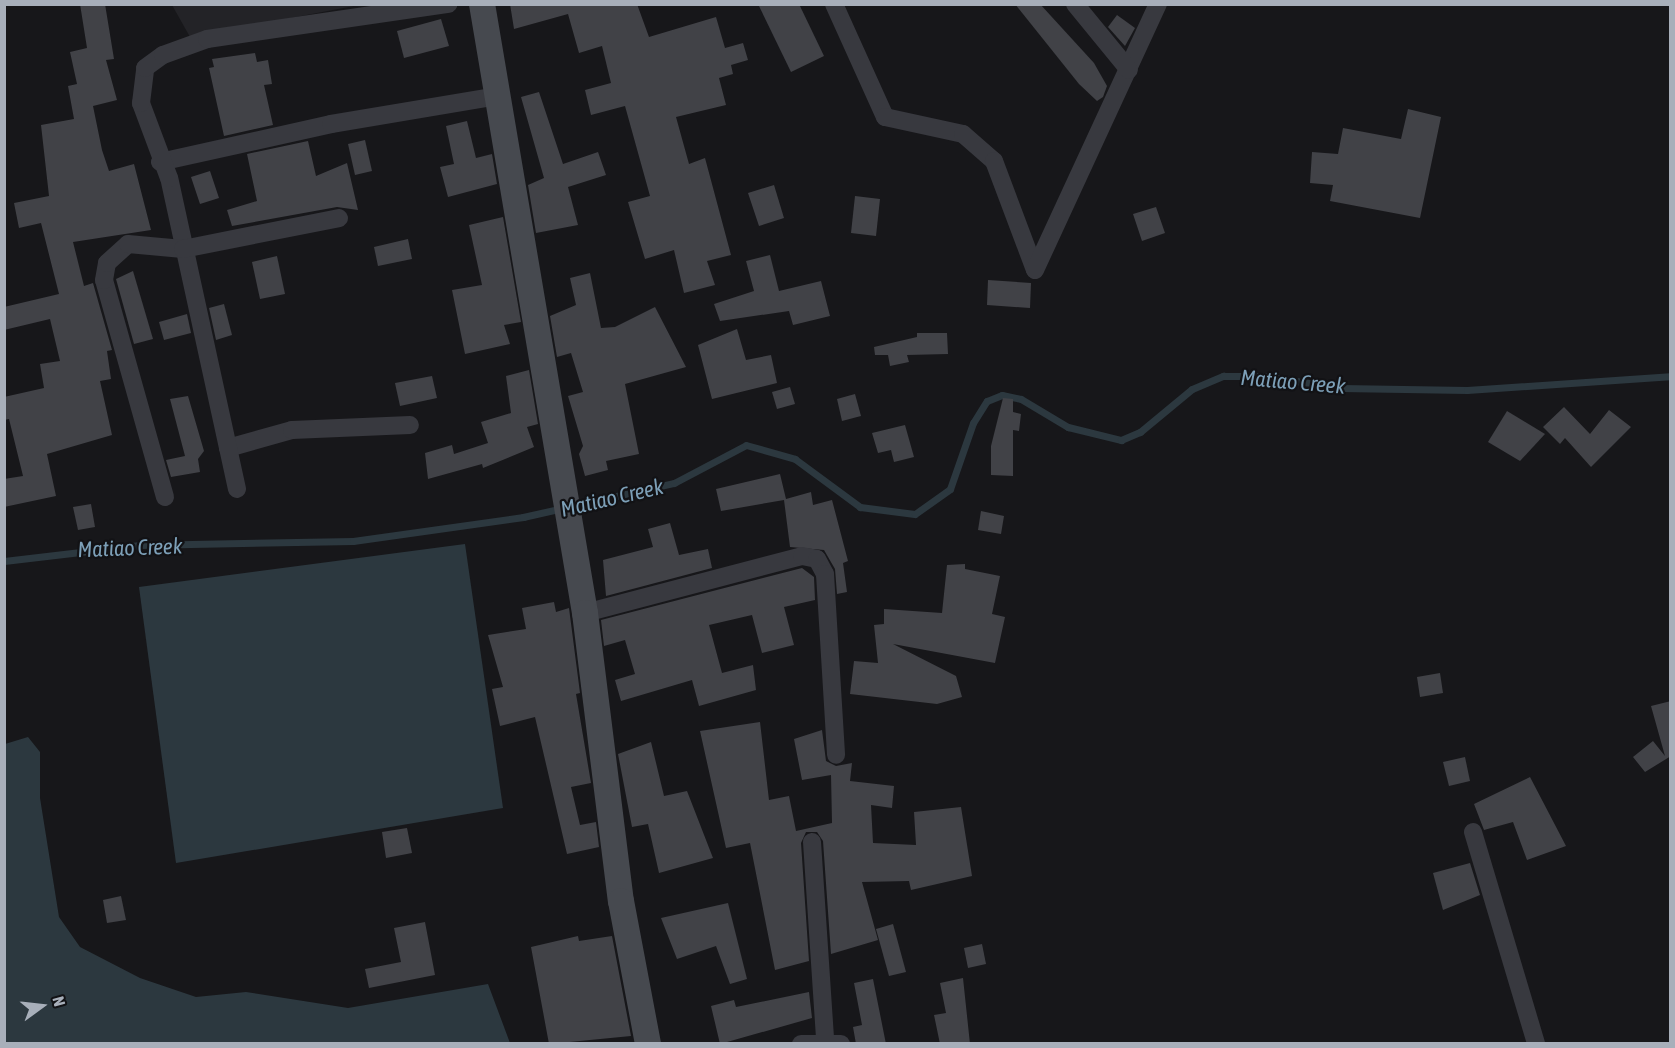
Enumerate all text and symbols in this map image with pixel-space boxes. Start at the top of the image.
water label: Matiao Creek [1240,364,1346,400]
water label: Matiao Creek [558,473,666,523]
water label: Matiao Creek [77,533,183,563]
north arrow [12,976,72,1036]
text: N [49,994,69,1008]

